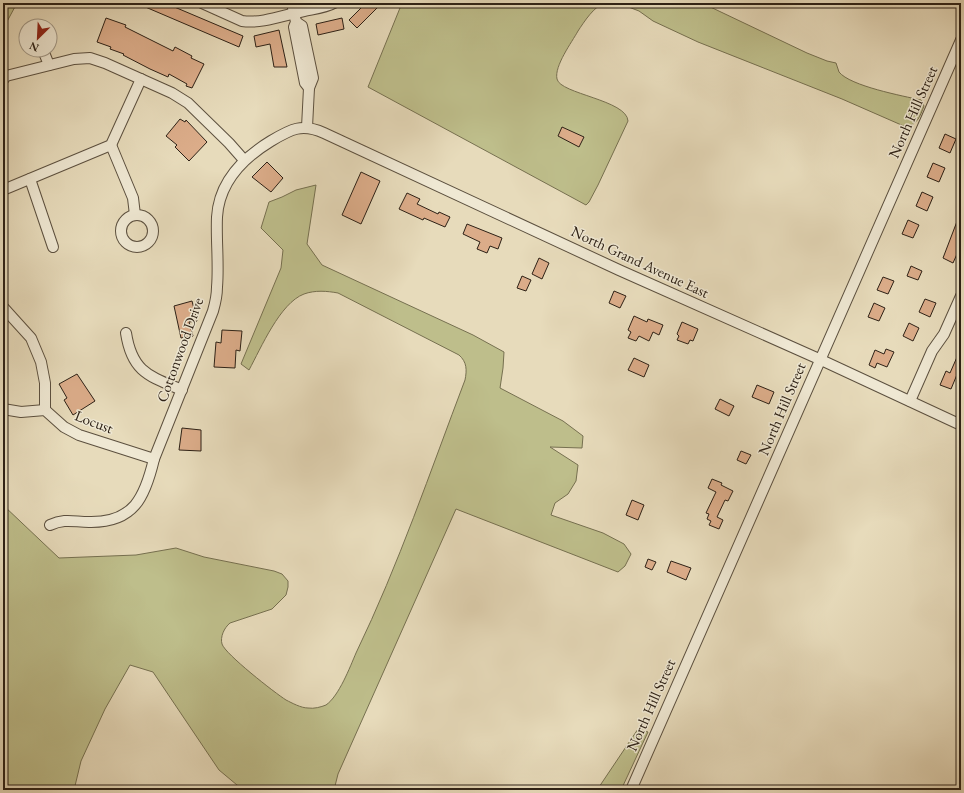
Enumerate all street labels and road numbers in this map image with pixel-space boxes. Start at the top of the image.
street label: North Hill Street [884,63,941,161]
street label: North Grand Avenue East [568,221,712,302]
street label: Cottonwood Drive [152,295,207,405]
street label: North Hill Street [754,359,810,458]
street label: Locust [72,406,116,438]
street label: North Hill Street [622,656,679,754]

